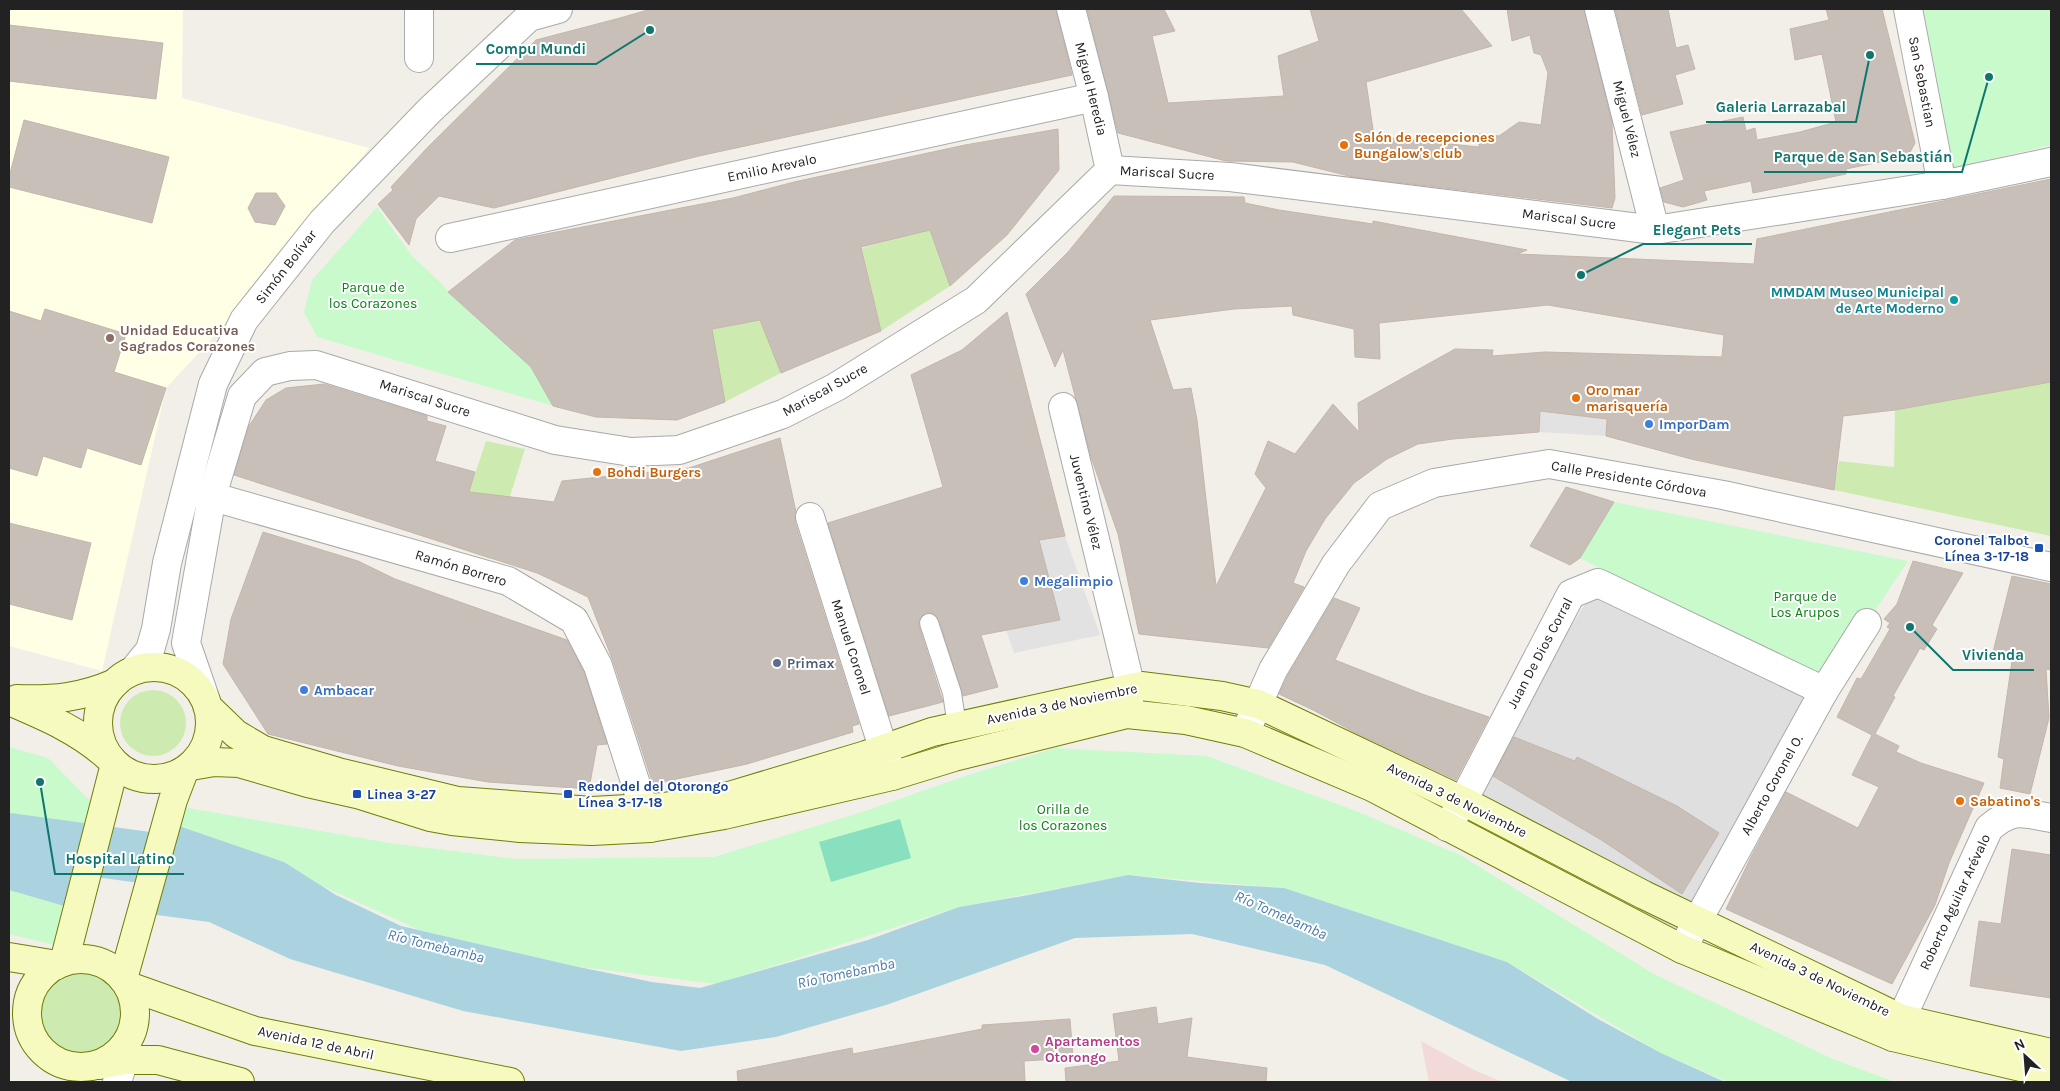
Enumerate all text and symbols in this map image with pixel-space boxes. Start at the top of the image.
callout: Compu Mundi [476,34,596,64]
street label: San Sebastian [1905,35,1939,129]
text: Compu Mundi [486,40,586,58]
street label: Miguel Heredia [1071,40,1111,138]
street label: Miguel Vélez [1609,79,1645,159]
callout: Galeria Larrazabal [1706,92,1856,122]
text: Galeria Larrazabal [1716,98,1846,116]
place label: Salón de recepciones Bungalow's club [1354,129,1495,162]
marker: Salón de recepciones Bungalow's club [1338,139,1350,151]
callout: Parque de San Sebastián [1764,142,1962,172]
text: Parque de San Sebastián [1774,148,1952,166]
street label: Emilio Arevalo [726,150,818,186]
street label: Mariscal Sucre [1119,162,1215,184]
street label: Mariscal Sucre [1521,205,1617,233]
callout: Elegant Pets [1643,214,1752,244]
text: Elegant Pets [1653,221,1741,239]
street label: Simón Bolívar [252,226,321,307]
park label: Parque de los Corazones [329,279,417,312]
place label: MMDAM Museo Municipal de Arte Moderno [1771,284,1944,317]
marker: MMDAM Museo Municipal de Arte Moderno [1948,294,1960,306]
place label: Unidad Educativa Sagrados Corazones [120,322,255,355]
marker: Unidad Educativa Sagrados Corazones [104,332,116,344]
street label: Mariscal Sucre [779,360,871,420]
street label: Mariscal Sucre [377,375,473,421]
place label: Oro mar marisquería [1586,382,1668,415]
marker: Oro mar marisquería [1570,392,1582,404]
place label: ImporDam [1659,416,1730,433]
marker: ImporDam [1643,418,1655,430]
street label: Juventino Vélez [1066,452,1106,552]
street label: Calle Presidente Córdova [1550,457,1708,501]
place label: Bohdi Burgers [607,464,701,481]
marker: Bohdi Burgers [591,466,603,478]
place label: Coronel Talbot Línea 3-17-18 [1934,532,2029,565]
marker: Coronel Talbot Línea 3-17-18 [2033,542,2045,554]
street label: Ramón Borrero [413,546,509,590]
place label: Megalimpio [1034,573,1113,590]
marker: Megalimpio [1018,575,1030,587]
park label: Parque de Los Arupos [1770,588,1840,621]
street label: Juan De Dios Corral [1504,595,1576,711]
street label: Manuel Coronel [828,597,874,697]
callout: Vivienda [1953,640,2034,670]
text: Vivienda [1962,646,2024,664]
place label: Primax [787,655,835,672]
marker: Primax [771,657,783,669]
street label: Avenida 3 de Noviembre [985,680,1139,728]
place label: Ambacar [314,682,374,699]
marker: Ambacar [298,684,310,696]
street label: Alberto Coronel O. [1737,731,1807,838]
street label: Avenida 3 de Noviembre [1384,759,1530,841]
place label: Redondel del Otorongo Línea 3-17-18 [578,778,729,811]
place label: Linea 3-27 [367,786,436,803]
marker: Linea 3-27 [351,788,363,800]
marker: Redondel del Otorongo Línea 3-17-18 [562,788,574,800]
place label: Sabatino's [1970,793,2041,810]
marker: Sabatino's [1954,795,1966,807]
park label: Orilla de los Corazones [1019,801,1107,834]
street label: Roberto Aguilar Arévalo [1916,831,1994,973]
callout: Hospital Latino [55,844,184,874]
text: Hospital Latino [66,850,174,868]
water label: Río Tomebamba [1232,887,1330,943]
water label: Río Tomebamba [386,925,486,967]
street label: Avenida 3 de Noviembre [1747,938,1893,1020]
water label: Río Tomebamba [796,954,896,992]
street label: Avenida 12 de Abril [256,1022,376,1064]
north arrow [2000,1031,2050,1081]
place label: Apartamentos Otorongo [1045,1033,1140,1066]
text: N [2011,1035,2028,1055]
marker: Apartamentos Otorongo [1029,1043,1041,1055]

